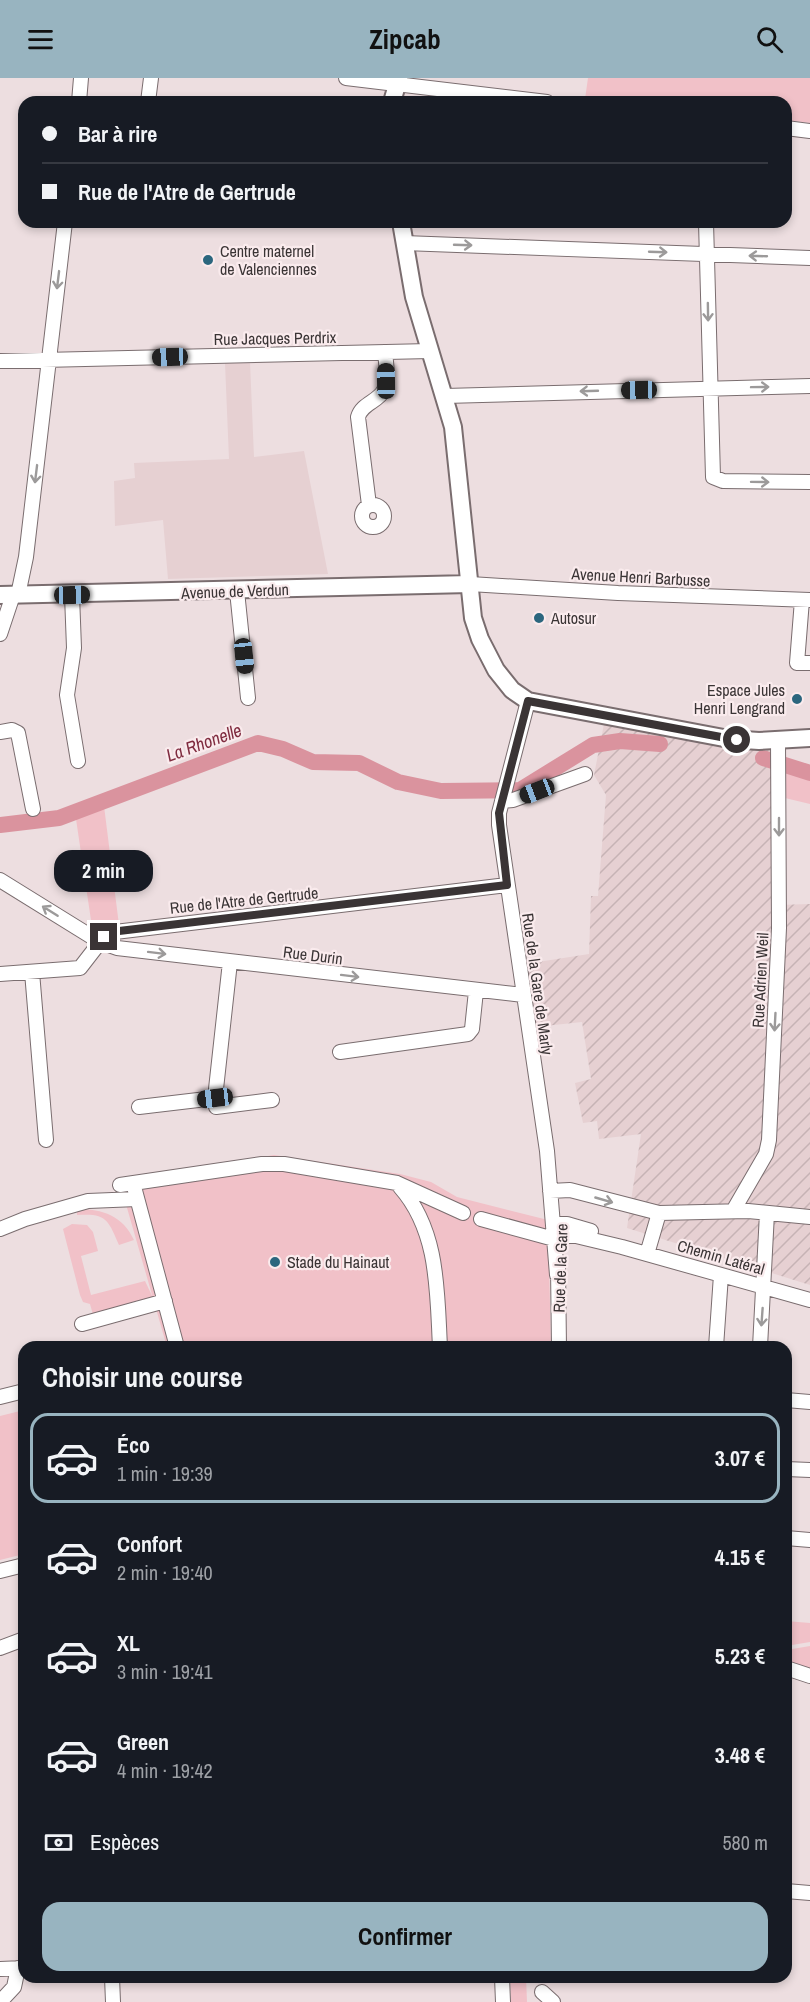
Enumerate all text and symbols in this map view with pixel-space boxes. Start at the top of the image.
text: Zipcab [369,21,441,57]
icon: menu [24,23,57,56]
icon: search [753,23,786,56]
text: Bar à rire [78,119,157,149]
text: Rue de l'Atre de Gertrude [78,177,296,207]
one-way arrow [452,239,472,251]
place label: Centre maternel de Valenciennes [220,240,317,280]
one-way arrow [647,247,667,258]
one-way arrow [749,250,769,262]
marker: Centre maternel de Valenciennes [201,253,215,267]
one-way arrow [53,270,64,290]
one-way arrow [703,302,714,322]
street label: Rue Jacques Perdrix [214,326,337,350]
car [152,347,188,367]
car [377,363,395,399]
car [621,381,657,399]
one-way arrow [750,381,770,393]
one-way arrow [579,386,599,397]
one-way arrow [30,463,41,483]
one-way arrow [749,476,769,487]
street label: Avenue Henri Barbusse [570,562,711,592]
street label: Avenue de Verdun [180,578,289,604]
car [54,586,90,604]
place label: Autosur [550,607,597,629]
marker: Autosur [532,611,546,625]
car [233,637,255,675]
place label: Espace Jules Henri Lengrand [694,679,785,719]
marker: Espace Jules Henri Lengrand [790,692,804,706]
water label: La Rhonelle [163,717,245,768]
route start [723,726,750,753]
car [517,776,557,806]
one-way arrow [773,817,785,837]
callout: 2 min [54,850,154,892]
text: 2 min [82,857,125,884]
street label: Rue de l'Atre de Gertrude [169,881,319,919]
one-way arrow [42,905,59,917]
street label: Rue de la Gare de Marly [517,912,559,1057]
route end [90,923,117,950]
street label: Rue Adrien Weil [747,932,773,1028]
street label: Rue Durin [282,940,344,970]
one-way arrow [146,948,166,959]
one-way arrow [340,971,360,982]
one-way arrow [769,1012,780,1032]
car [196,1087,234,1109]
one-way arrow [595,1195,614,1206]
street label: Rue de la Gare [547,1223,573,1313]
street label: Chemin Latéral [675,1234,767,1280]
place label: Stade du Hainaut [287,1251,389,1273]
marker: Stade du Hainaut [268,1255,282,1269]
one-way arrow [756,1306,767,1326]
text: Choisir une course [42,1359,243,1395]
text: Éco [117,1430,150,1460]
icon: car [45,1431,99,1485]
text: 3.07 € [715,1443,765,1473]
text: 1 min · 19:39 [117,1460,213,1487]
text: Confort [117,1529,182,1559]
icon: car [45,1530,99,1584]
text: 4.15 € [715,1542,765,1572]
text: 2 min · 19:40 [117,1559,213,1586]
text: XL [117,1628,140,1658]
icon: car [45,1629,99,1683]
text: 5.23 € [715,1641,765,1671]
text: 3 min · 19:41 [117,1658,213,1685]
text: Green [117,1727,169,1757]
icon: car [45,1728,99,1782]
text: 3.48 € [715,1740,765,1770]
text: 4 min · 19:42 [117,1757,213,1784]
icon: cash [42,1826,75,1859]
text: Espèces [90,1827,159,1857]
text: 580 m [722,1829,768,1856]
button: Confirmer [42,1902,768,1971]

